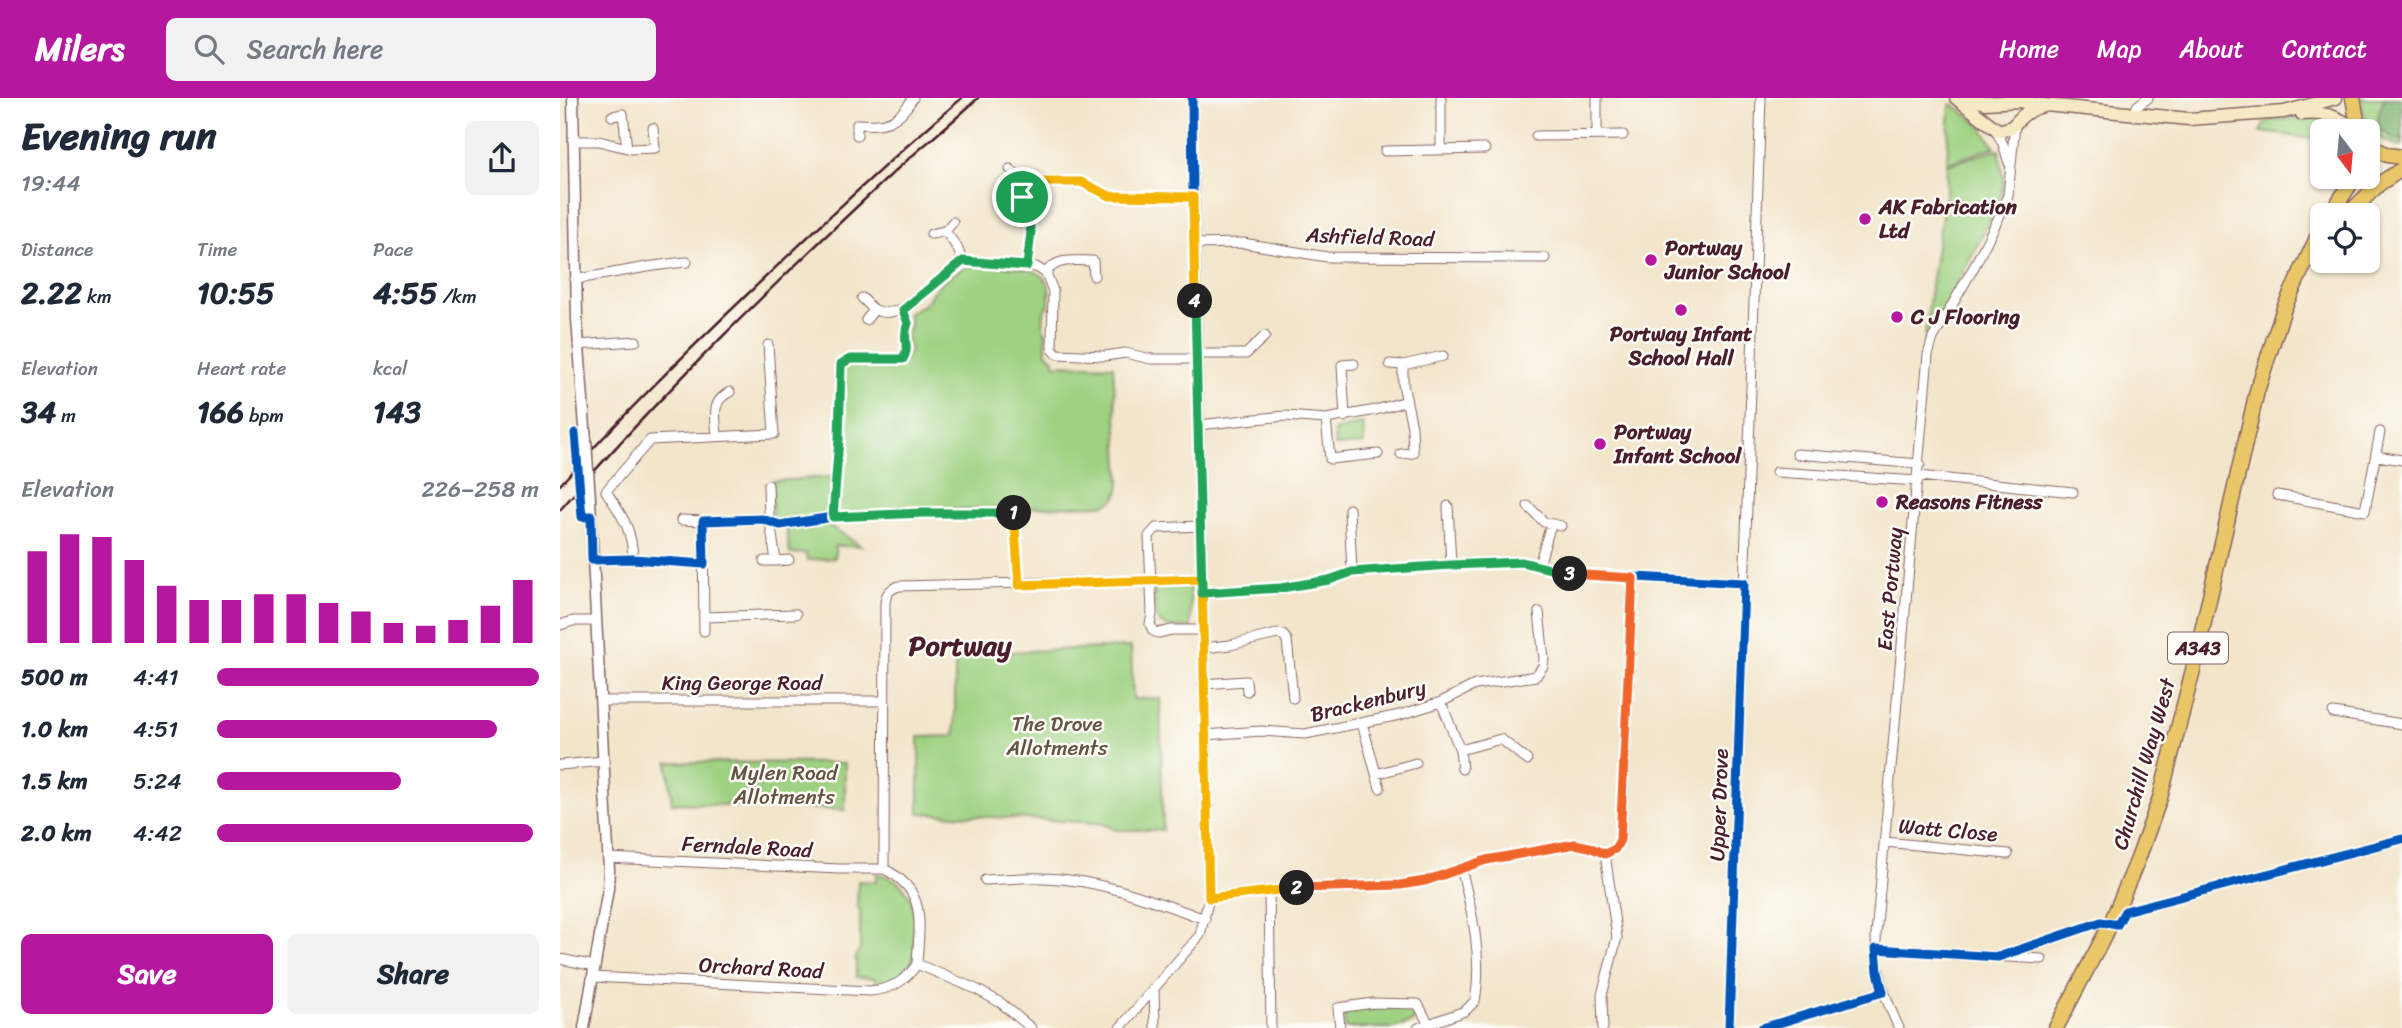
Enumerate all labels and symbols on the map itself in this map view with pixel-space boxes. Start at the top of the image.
north arrow [2310,119,2380,189]
pin [992,167,1052,227]
place label: AK Fabrication Ltd [1878,188,2018,250]
marker: AK Fabrication Ltd [1857,211,1873,227]
street label: Ashfield Road [1304,216,1437,258]
place label: Portway Junior School [1664,229,1791,291]
marker: Portway Junior School [1643,252,1659,268]
pin: 4 [1178,284,1212,318]
place label: C J Flooring [1910,298,2020,336]
marker: Portway Infant School Hall [1673,302,1689,318]
marker: C J Flooring [1889,309,1905,325]
place label: Portway Infant School Hall [1610,315,1753,377]
place label: Portway Infant School [1613,413,1742,475]
marker: Portway Infant School [1592,436,1608,452]
place label: Reasons Fitness [1895,483,2044,521]
marker: Reasons Fitness [1874,494,1890,510]
pin: 1 [996,496,1032,530]
street label: East Portway [1866,526,1914,652]
pin: 3 [1552,556,1588,592]
district label: Portway [909,621,1013,670]
road number: A343 [2168,632,2228,664]
street label: King George Road [662,664,824,702]
street label: Brackenbury [1306,668,1430,734]
street label: Churchill Way West [2101,672,2187,854]
park label: The Drove Allotments [1005,705,1108,767]
street label: Upper Drove [1698,748,1740,862]
park label: Mylen Road Allotments [731,754,839,816]
street label: Watt Close [1897,807,1999,853]
street label: Ferndale Road [681,825,815,869]
pin: 2 [1280,870,1314,906]
street label: Orchard Road [698,946,826,990]

